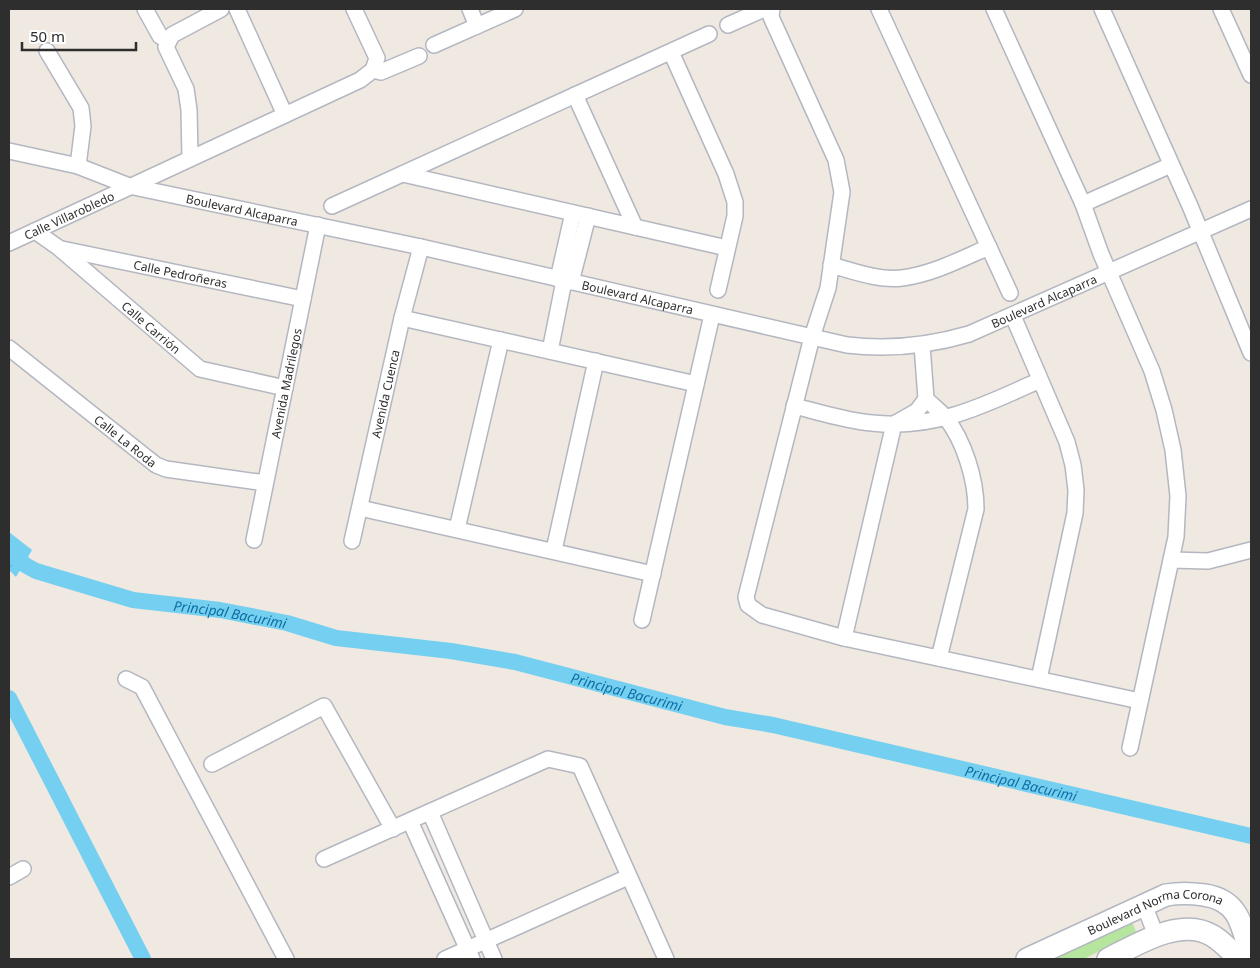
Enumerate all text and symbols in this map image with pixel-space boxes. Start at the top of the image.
scale bar [22,20,136,52]
text: 50 m [30,26,65,46]
street label: Calle Villarobledo [21,187,117,243]
street label: Boulevard Alcaparra [185,190,300,230]
street label: Calle Pedroñeras [132,256,229,292]
street label: Boulevard Alcaparra [988,270,1099,332]
street label: Boulevard Alcaparra [580,276,695,318]
street label: Calle Carrión [118,297,184,357]
street label: Avenida Madrilegos [266,327,305,440]
street label: Avenida Cuenca [367,348,403,439]
street label: Calle La Roda [91,411,160,471]
water label: Principal Bacurimi [173,595,289,632]
water label: Principal Bacurimi [569,668,685,715]
water label: Principal Bacurimi [963,760,1079,805]
street label: Boulevard Norma Corona [1084,885,1226,939]

